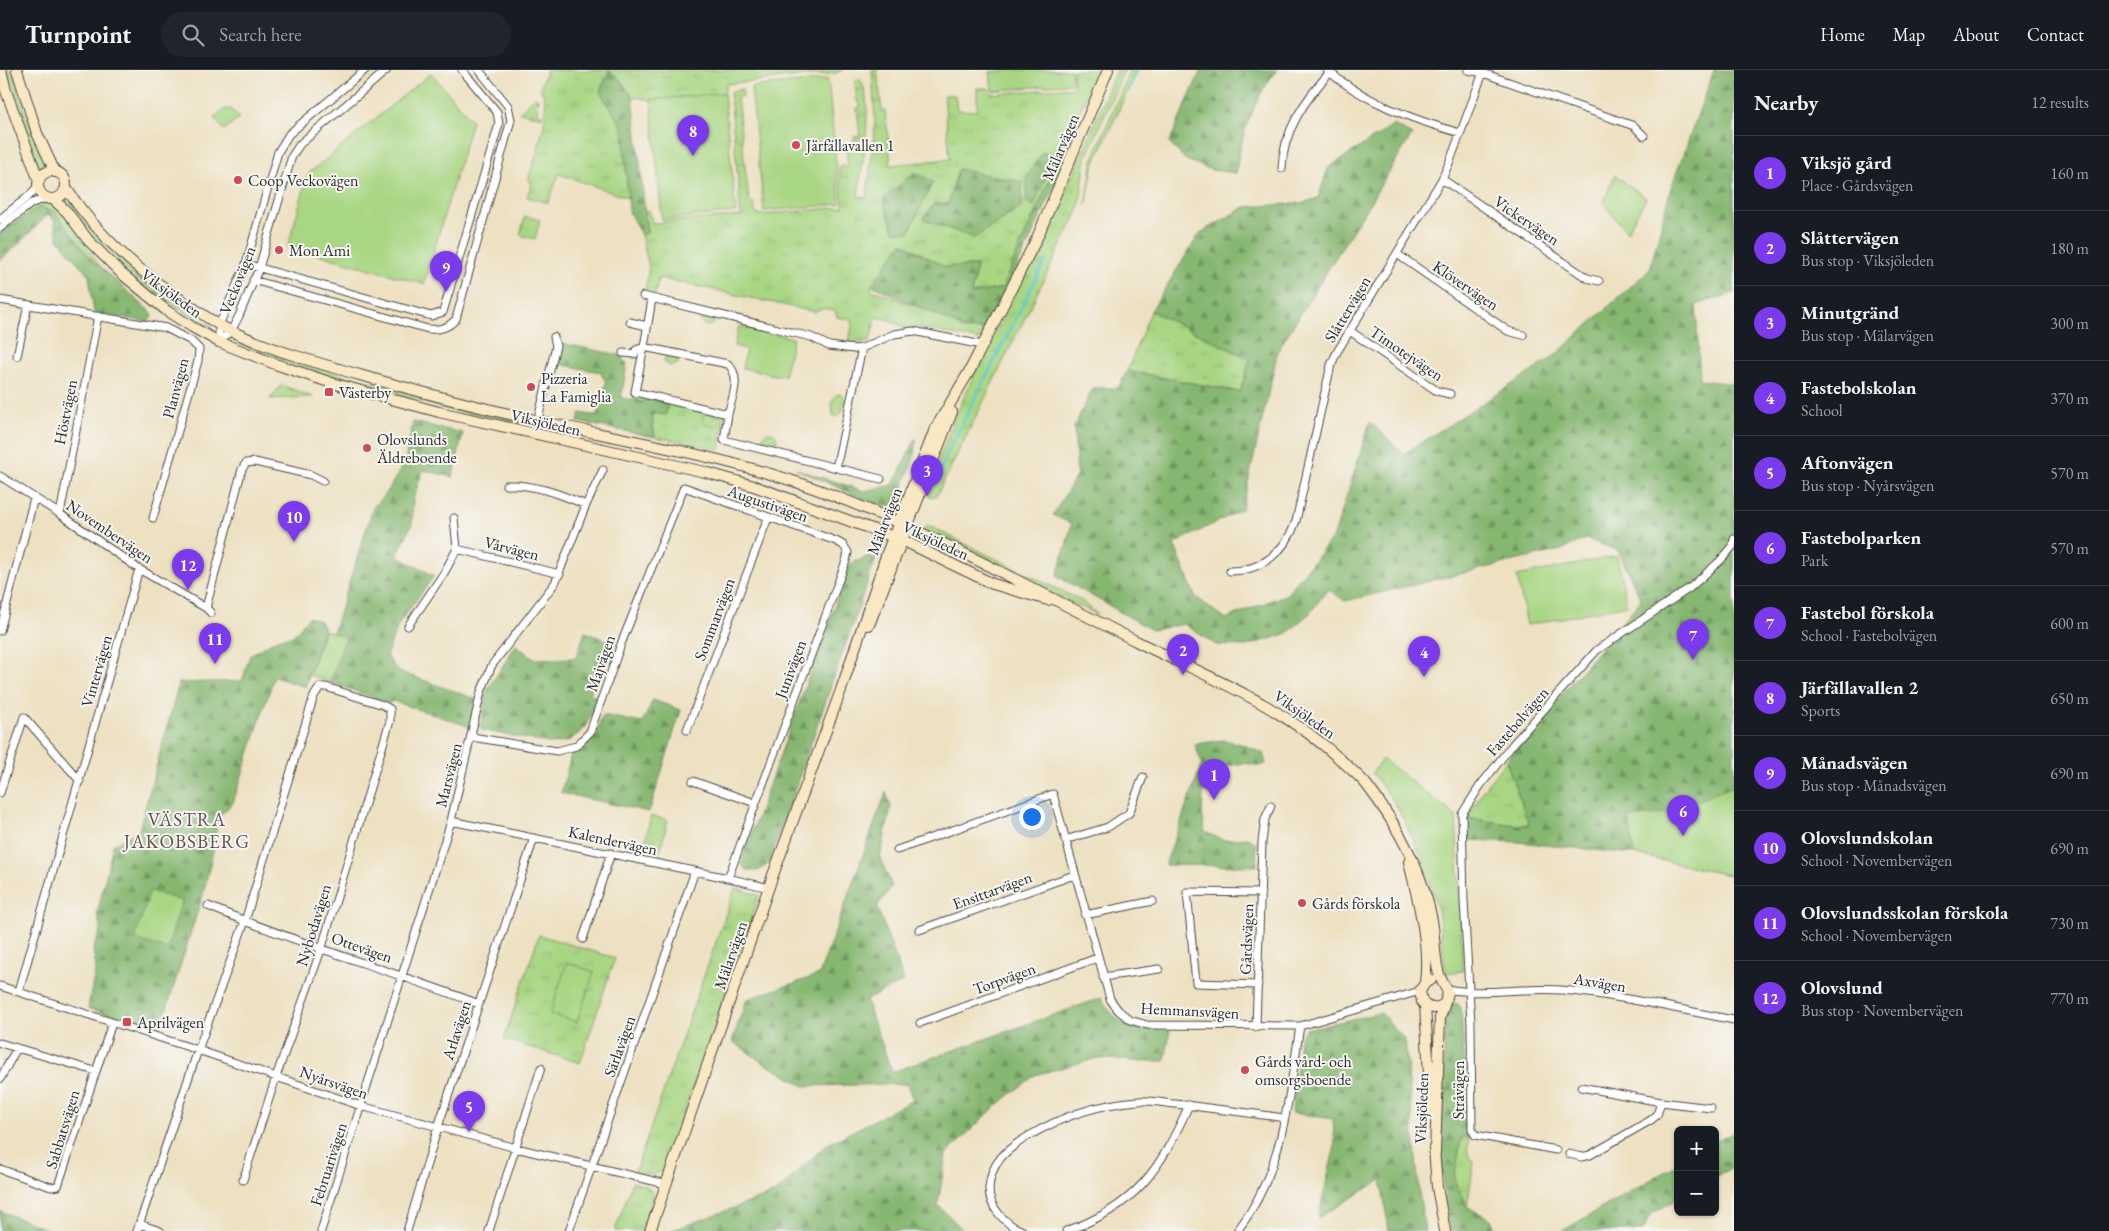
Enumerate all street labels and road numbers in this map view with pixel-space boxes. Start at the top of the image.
street label: Mälarvägen [1037,110,1084,184]
street label: Vickervägen [1490,191,1564,250]
street label: Veckovägen [214,242,261,317]
street label: Klövervägen [1429,256,1503,316]
street label: Viksjöleden [137,264,207,323]
street label: Slåttervägen [1319,272,1376,346]
street label: Timotejvägen [1366,321,1448,386]
street label: Planvägen [157,355,194,421]
street label: Höstvägen [49,377,82,446]
street label: Viksjöleden [509,404,583,441]
street label: Augustivägen [724,480,811,527]
street label: Mälarvägen [862,484,907,558]
street label: Novembervägen [62,495,158,568]
street label: Viksjöleden [899,516,973,565]
street label: Vårvägen [482,532,542,566]
street label: Sommarvägen [689,574,740,663]
street label: Majvägen [581,631,620,694]
street label: Vintervägen [76,632,117,710]
street label: Junivägen [769,636,811,703]
street label: Fastebolvägen [1482,682,1554,760]
street label: Viksjöleden [1270,685,1340,744]
street label: Marsvägen [430,740,467,810]
street label: Kalendervägen [567,821,660,860]
street label: Ensittarvägen [950,866,1035,915]
street label: Nybodavägen [291,881,336,969]
street label: Gårdsvägen [1235,902,1258,975]
street label: Mälarvägen [709,918,752,992]
street label: Ottevägen [328,927,396,968]
street label: Torpvägen [970,957,1039,999]
street label: Axvägen [1571,968,1628,997]
street label: Arlavägen [437,997,476,1063]
street label: Hemmansvägen [1140,997,1240,1024]
street label: Särlavägen [599,1012,640,1080]
street label: Stråvägen [1448,1060,1469,1119]
street label: Nyårsvägen [297,1061,371,1104]
street label: Viksjöleden [1410,1072,1433,1144]
street label: Sabbatsvägen [41,1087,85,1171]
street label: Februarivägen [305,1119,352,1208]

